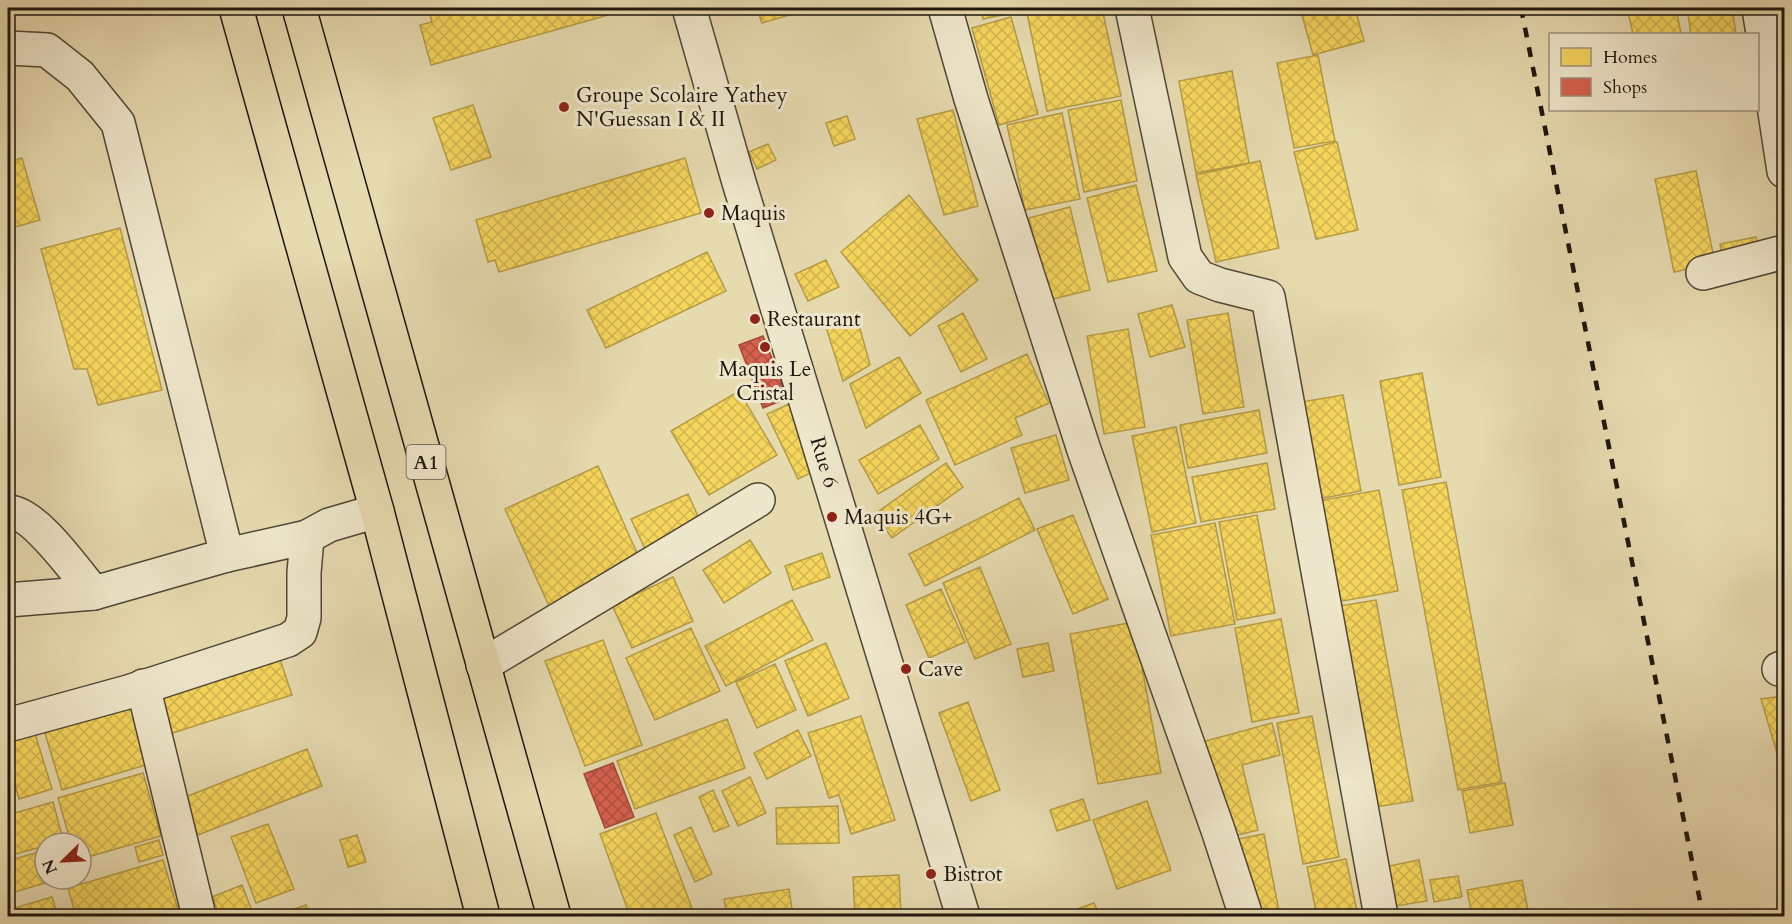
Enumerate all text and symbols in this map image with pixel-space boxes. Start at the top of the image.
legend [1549,33,1759,111]
text: Homes [1603,45,1657,70]
text: Shops [1603,75,1647,100]
place label: Groupe Scolaire Yathey N'Guessan I & II [576,81,788,134]
marker: Groupe Scolaire Yathey N'Guessan I & II [557,100,571,114]
place label: Maquis [721,199,786,228]
marker: Maquis [702,206,716,220]
place label: Restaurant [767,305,861,334]
marker: Restaurant [748,312,762,326]
marker: Maquis Le Cristal [758,340,772,354]
place label: Maquis Le Cristal [719,355,811,408]
street label: Rue 6 [803,433,846,491]
road number: A1 [406,445,446,479]
place label: Maquis 4G+ [844,503,952,532]
marker: Maquis 4G+ [825,510,839,524]
place label: Cave [918,655,963,684]
marker: Cave [899,662,913,676]
north arrow [33,831,93,891]
text: N [37,856,63,878]
place label: Bistrot [943,860,1003,889]
marker: Bistrot [924,867,938,881]

